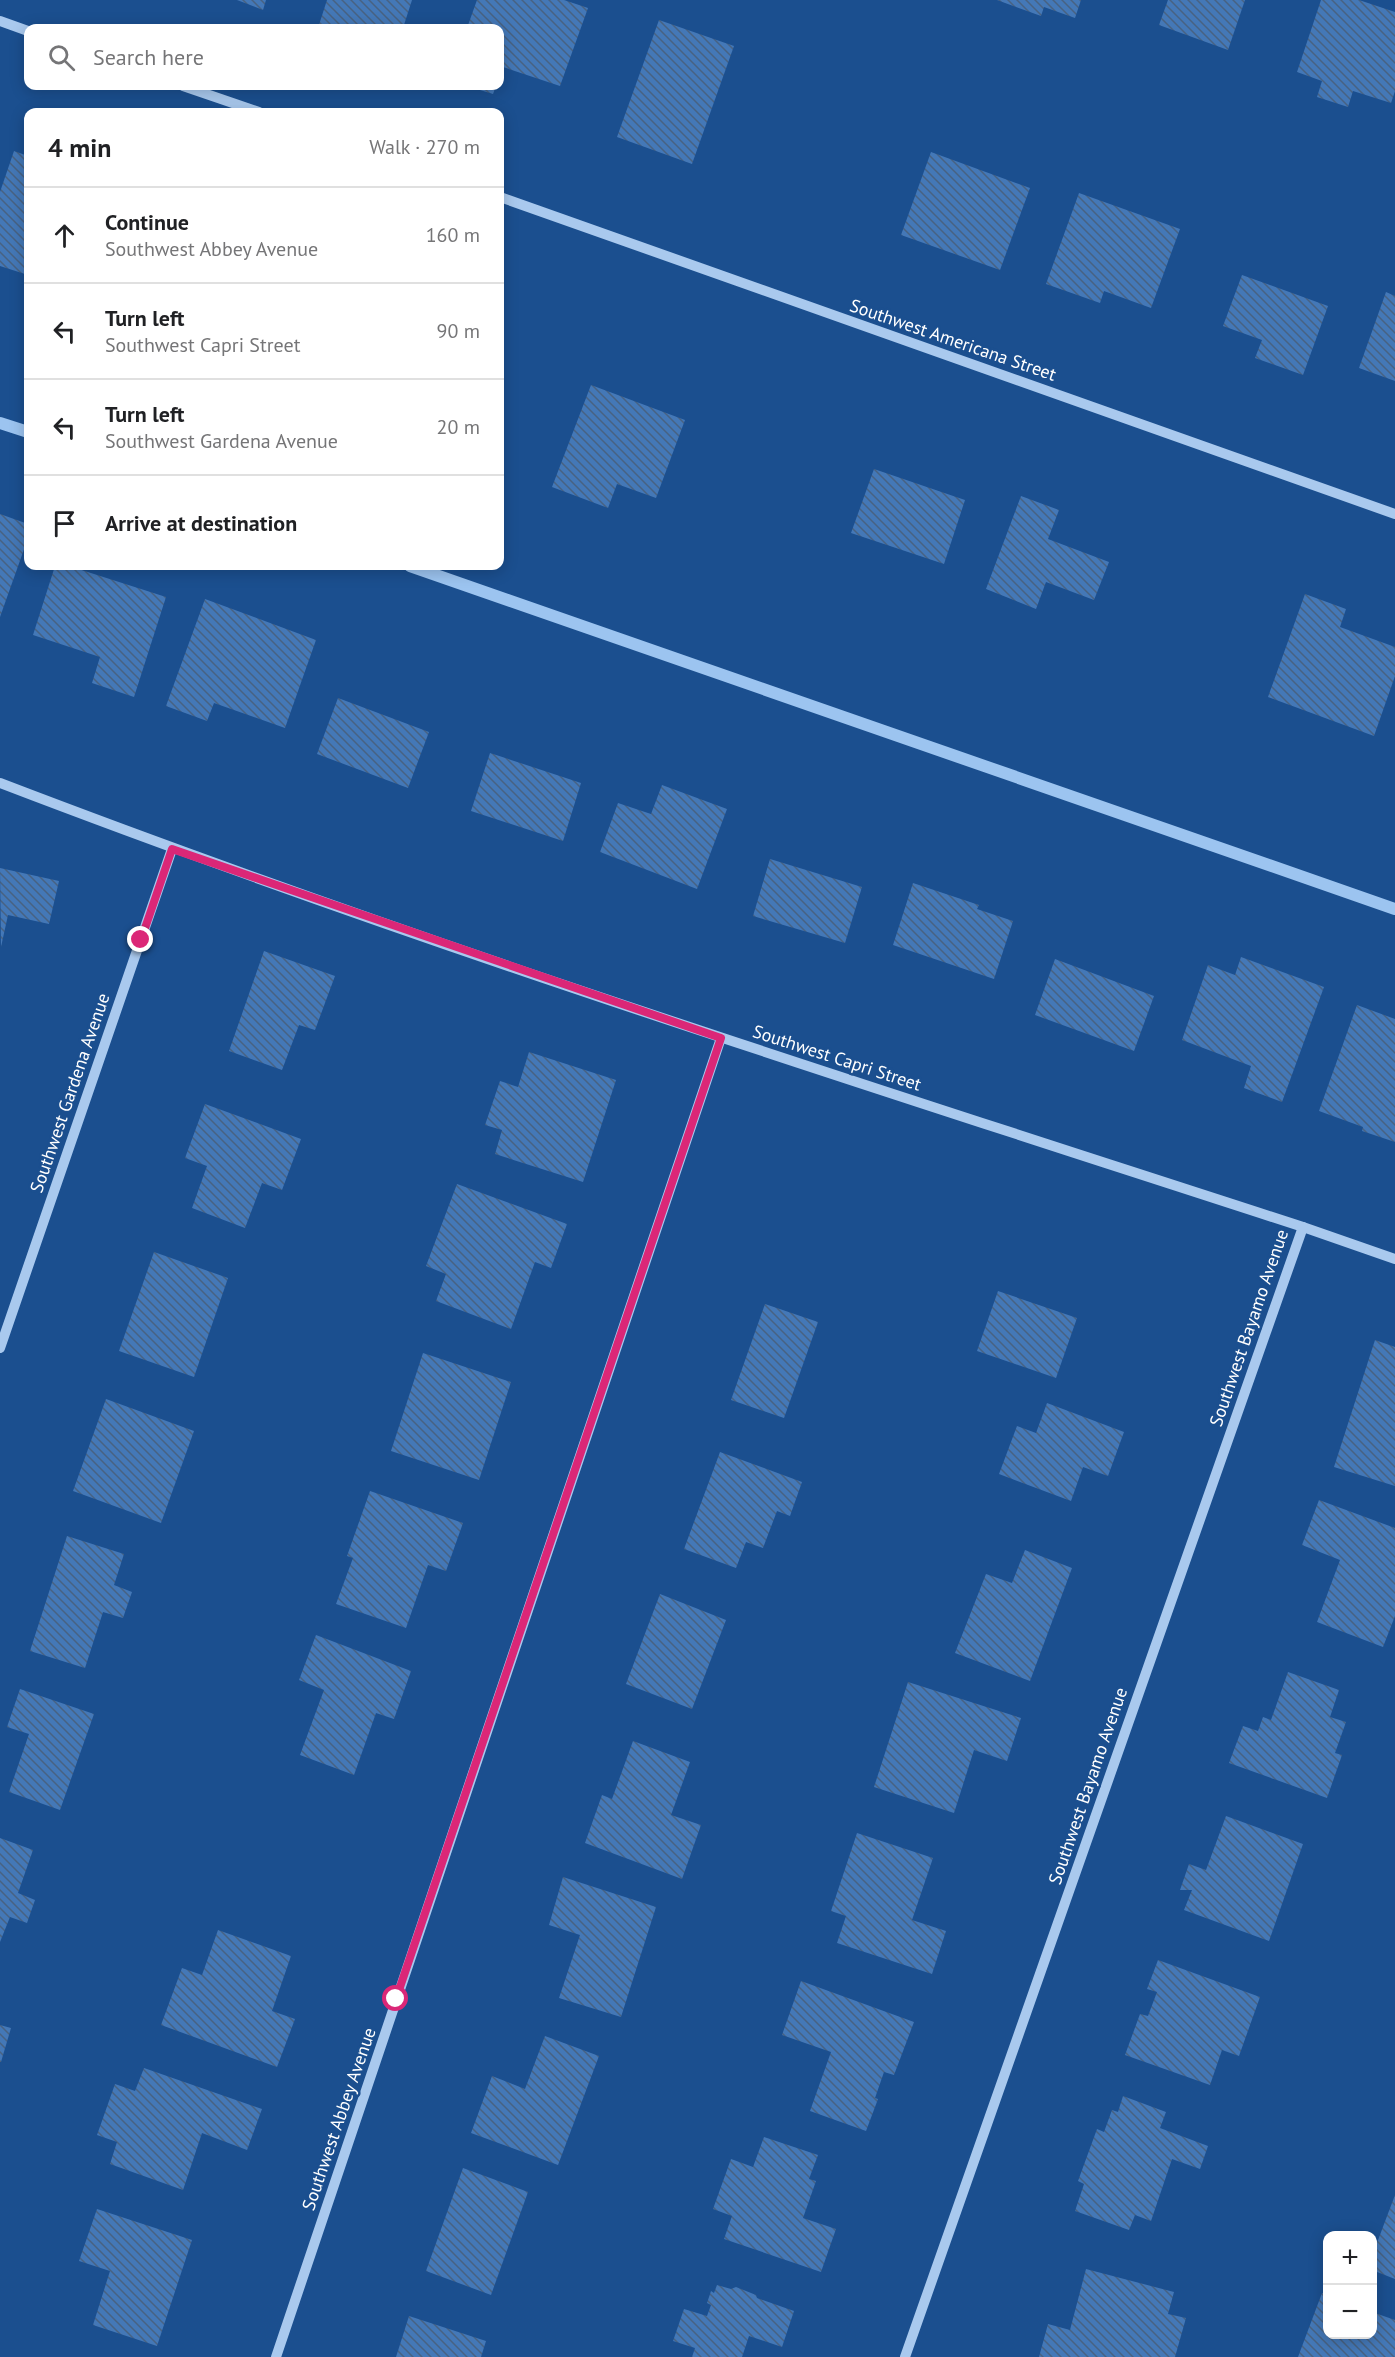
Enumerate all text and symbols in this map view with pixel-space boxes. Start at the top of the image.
search box [24,24,504,90]
icon: search [45,41,78,74]
text: Search here [93,43,204,71]
text: 4 min [48,131,111,164]
text: Walk · 270 m [369,134,480,160]
text: Continue [105,208,189,236]
icon: ahead [48,219,81,252]
text: 160 m [426,222,480,248]
text: Southwest Abbey Avenue [105,236,318,262]
street label: Southwest Americana Street [847,293,1059,386]
text: Turn left [105,304,185,332]
icon: left [48,315,81,348]
text: 90 m [437,318,480,344]
text: Southwest Capri Street [105,332,300,358]
text: Turn left [105,400,185,428]
icon: left [48,411,81,444]
text: 20 m [437,414,480,440]
text: Southwest Gardena Avenue [105,428,338,454]
icon: arrive [48,507,81,540]
text: Arrive at destination [105,509,297,537]
route end [127,926,153,952]
street label: Southwest Gardena Avenue [25,990,115,1196]
street label: Southwest Capri Street [750,1019,924,1096]
street label: Southwest Bayamo Avenue [1204,1226,1293,1429]
street label: Southwest Bayamo Avenue [1043,1684,1132,1887]
route start [382,1985,408,2011]
street label: Southwest Abbey Avenue [296,2024,381,2213]
map controls [1323,2231,1377,2339]
button: + [1323,2231,1377,2285]
button: − [1323,2285,1377,2339]

